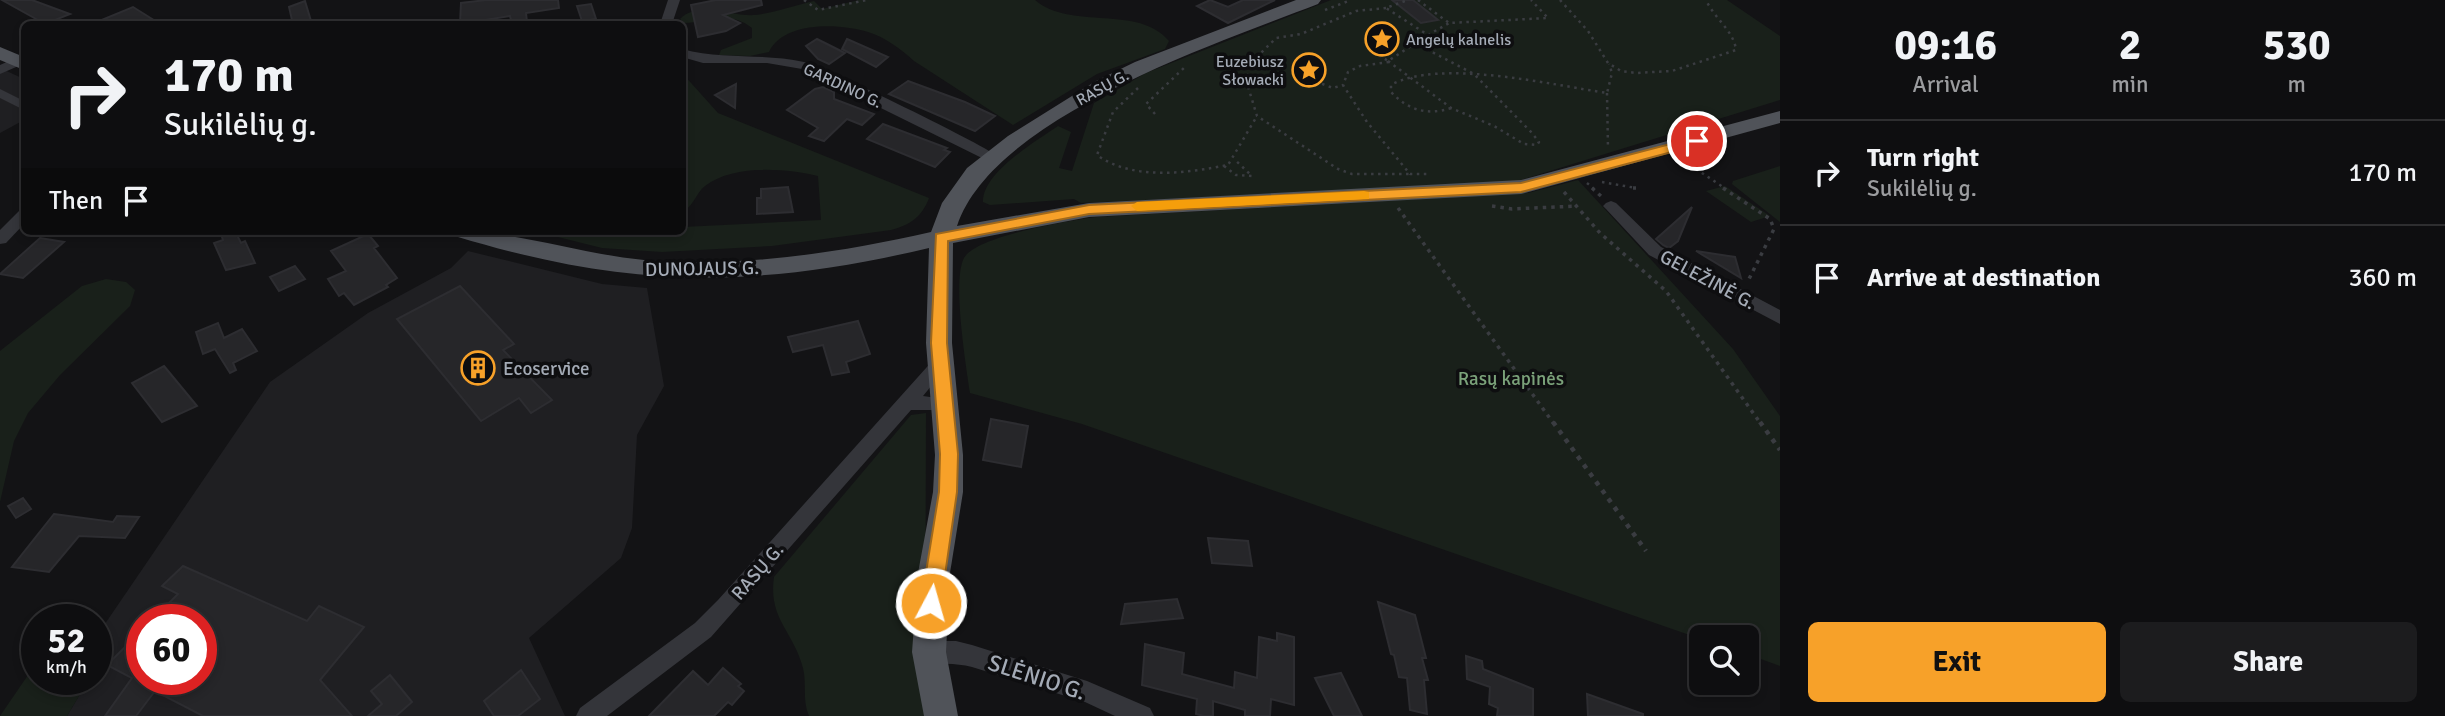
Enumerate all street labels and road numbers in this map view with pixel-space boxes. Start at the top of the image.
street label: GARDINO G. [800,59,885,113]
street label: RASŲ G. [1073,65,1132,110]
street label: GELEŽINĖ G. [1656,245,1759,315]
street label: DUNOJAUS G. [645,256,759,282]
street label: RASŲ G. [726,538,789,605]
street label: SLĖNIO G. [984,648,1089,707]

